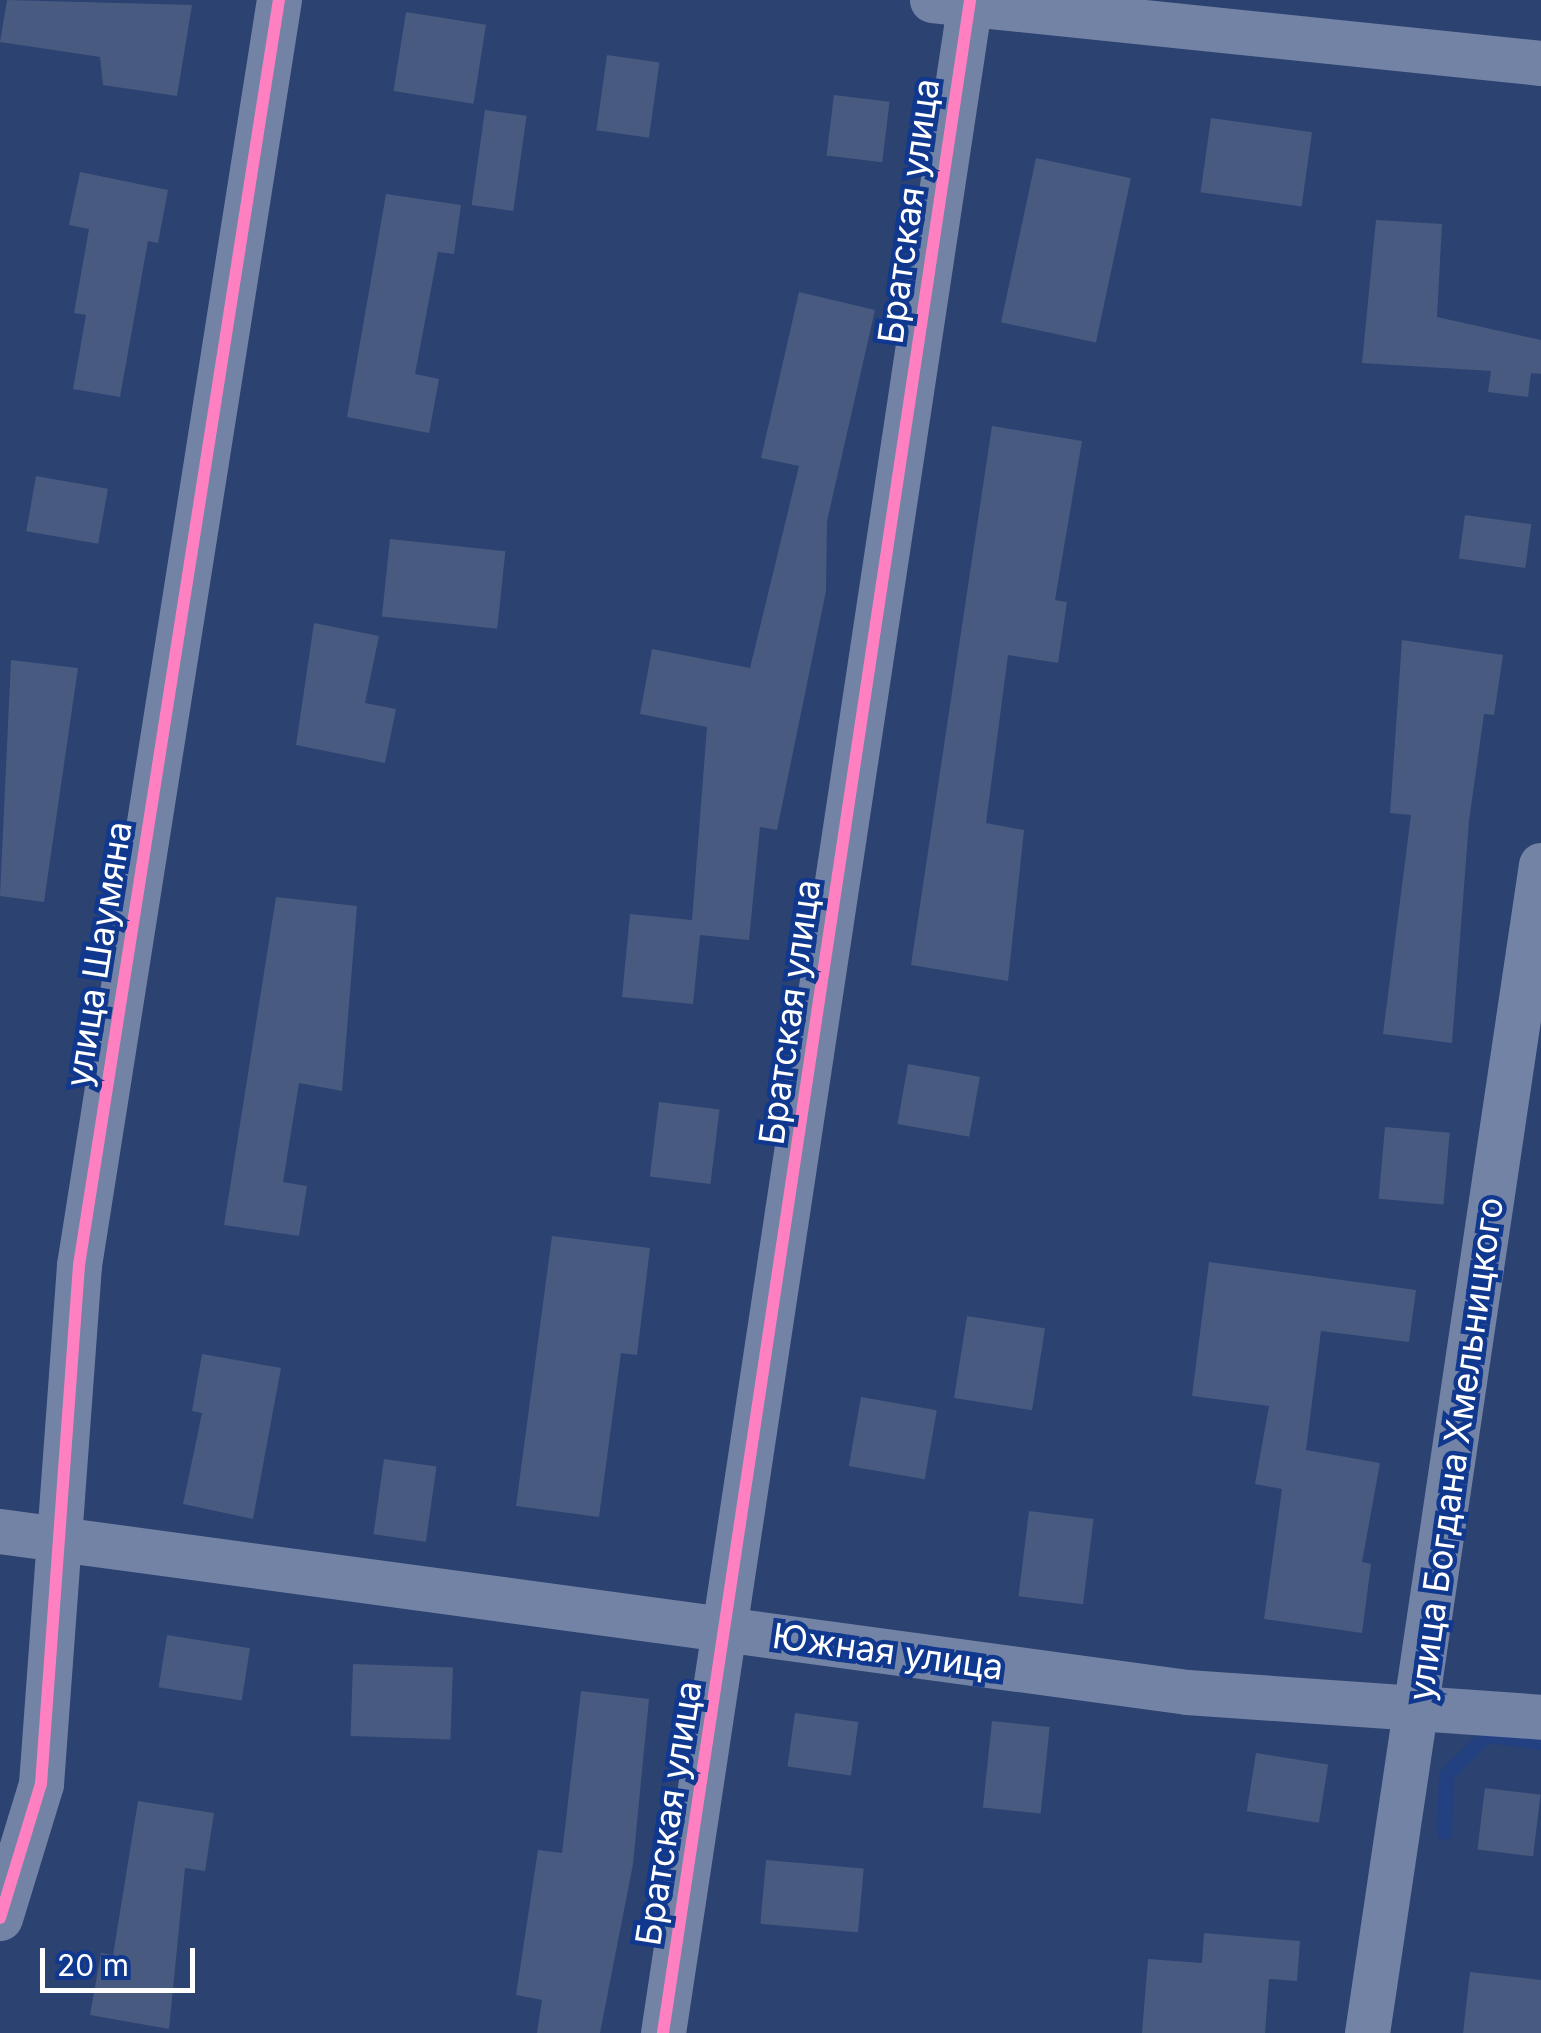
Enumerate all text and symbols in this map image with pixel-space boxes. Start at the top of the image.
street label: Братская улица [869,76,947,346]
street label: улица Шаумяна [56,818,140,1090]
street label: Братская улица [750,877,828,1147]
street label: улица Богдана Хмельницкого [1399,1195,1511,1703]
street label: Южная улица [770,1614,1006,1688]
street label: Братская улица [626,1678,710,1948]
scale bar [45,1928,200,1990]
text: 20 m [57,1947,129,1983]

